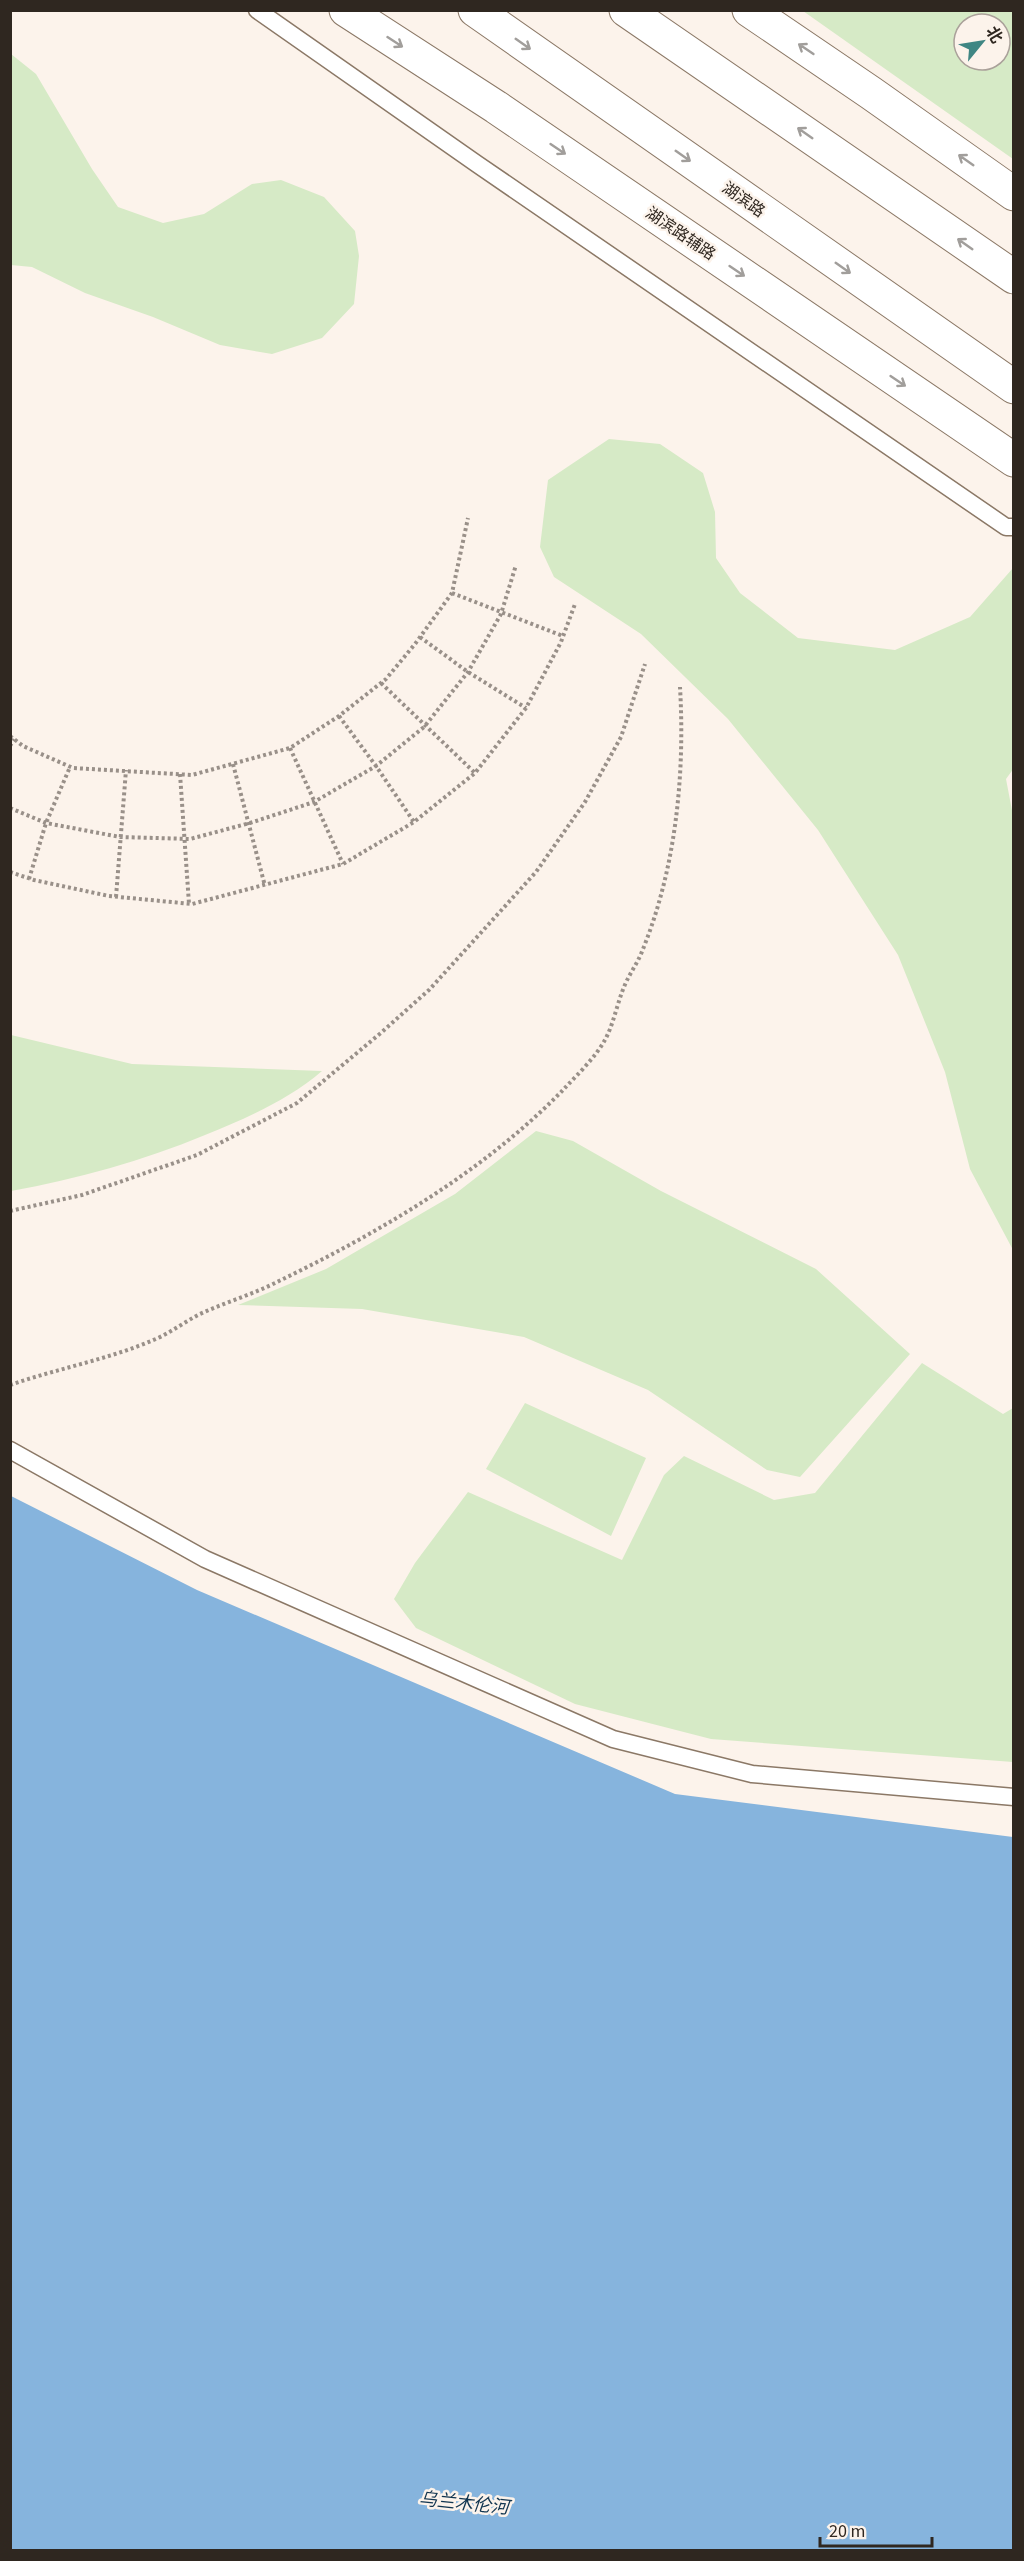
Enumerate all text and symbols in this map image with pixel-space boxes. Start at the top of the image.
north arrow [952,12,1012,72]
text: 北 [981,23,1008,47]
one-way arrow [387,36,403,48]
one-way arrow [514,38,531,50]
one-way arrow [798,43,814,55]
one-way arrow [797,127,813,139]
one-way arrow [550,143,566,155]
one-way arrow [674,150,690,162]
one-way arrow [958,154,974,166]
street label: 湖滨路 [717,177,769,223]
street label: 湖滨路辅路 [641,202,720,265]
one-way arrow [958,238,974,250]
one-way arrow [834,262,850,274]
one-way arrow [728,265,744,277]
one-way arrow [889,375,905,387]
water label: 乌兰木伦河 [418,2486,513,2521]
scale bar [820,2510,932,2548]
text: 20 m [829,2519,865,2544]

